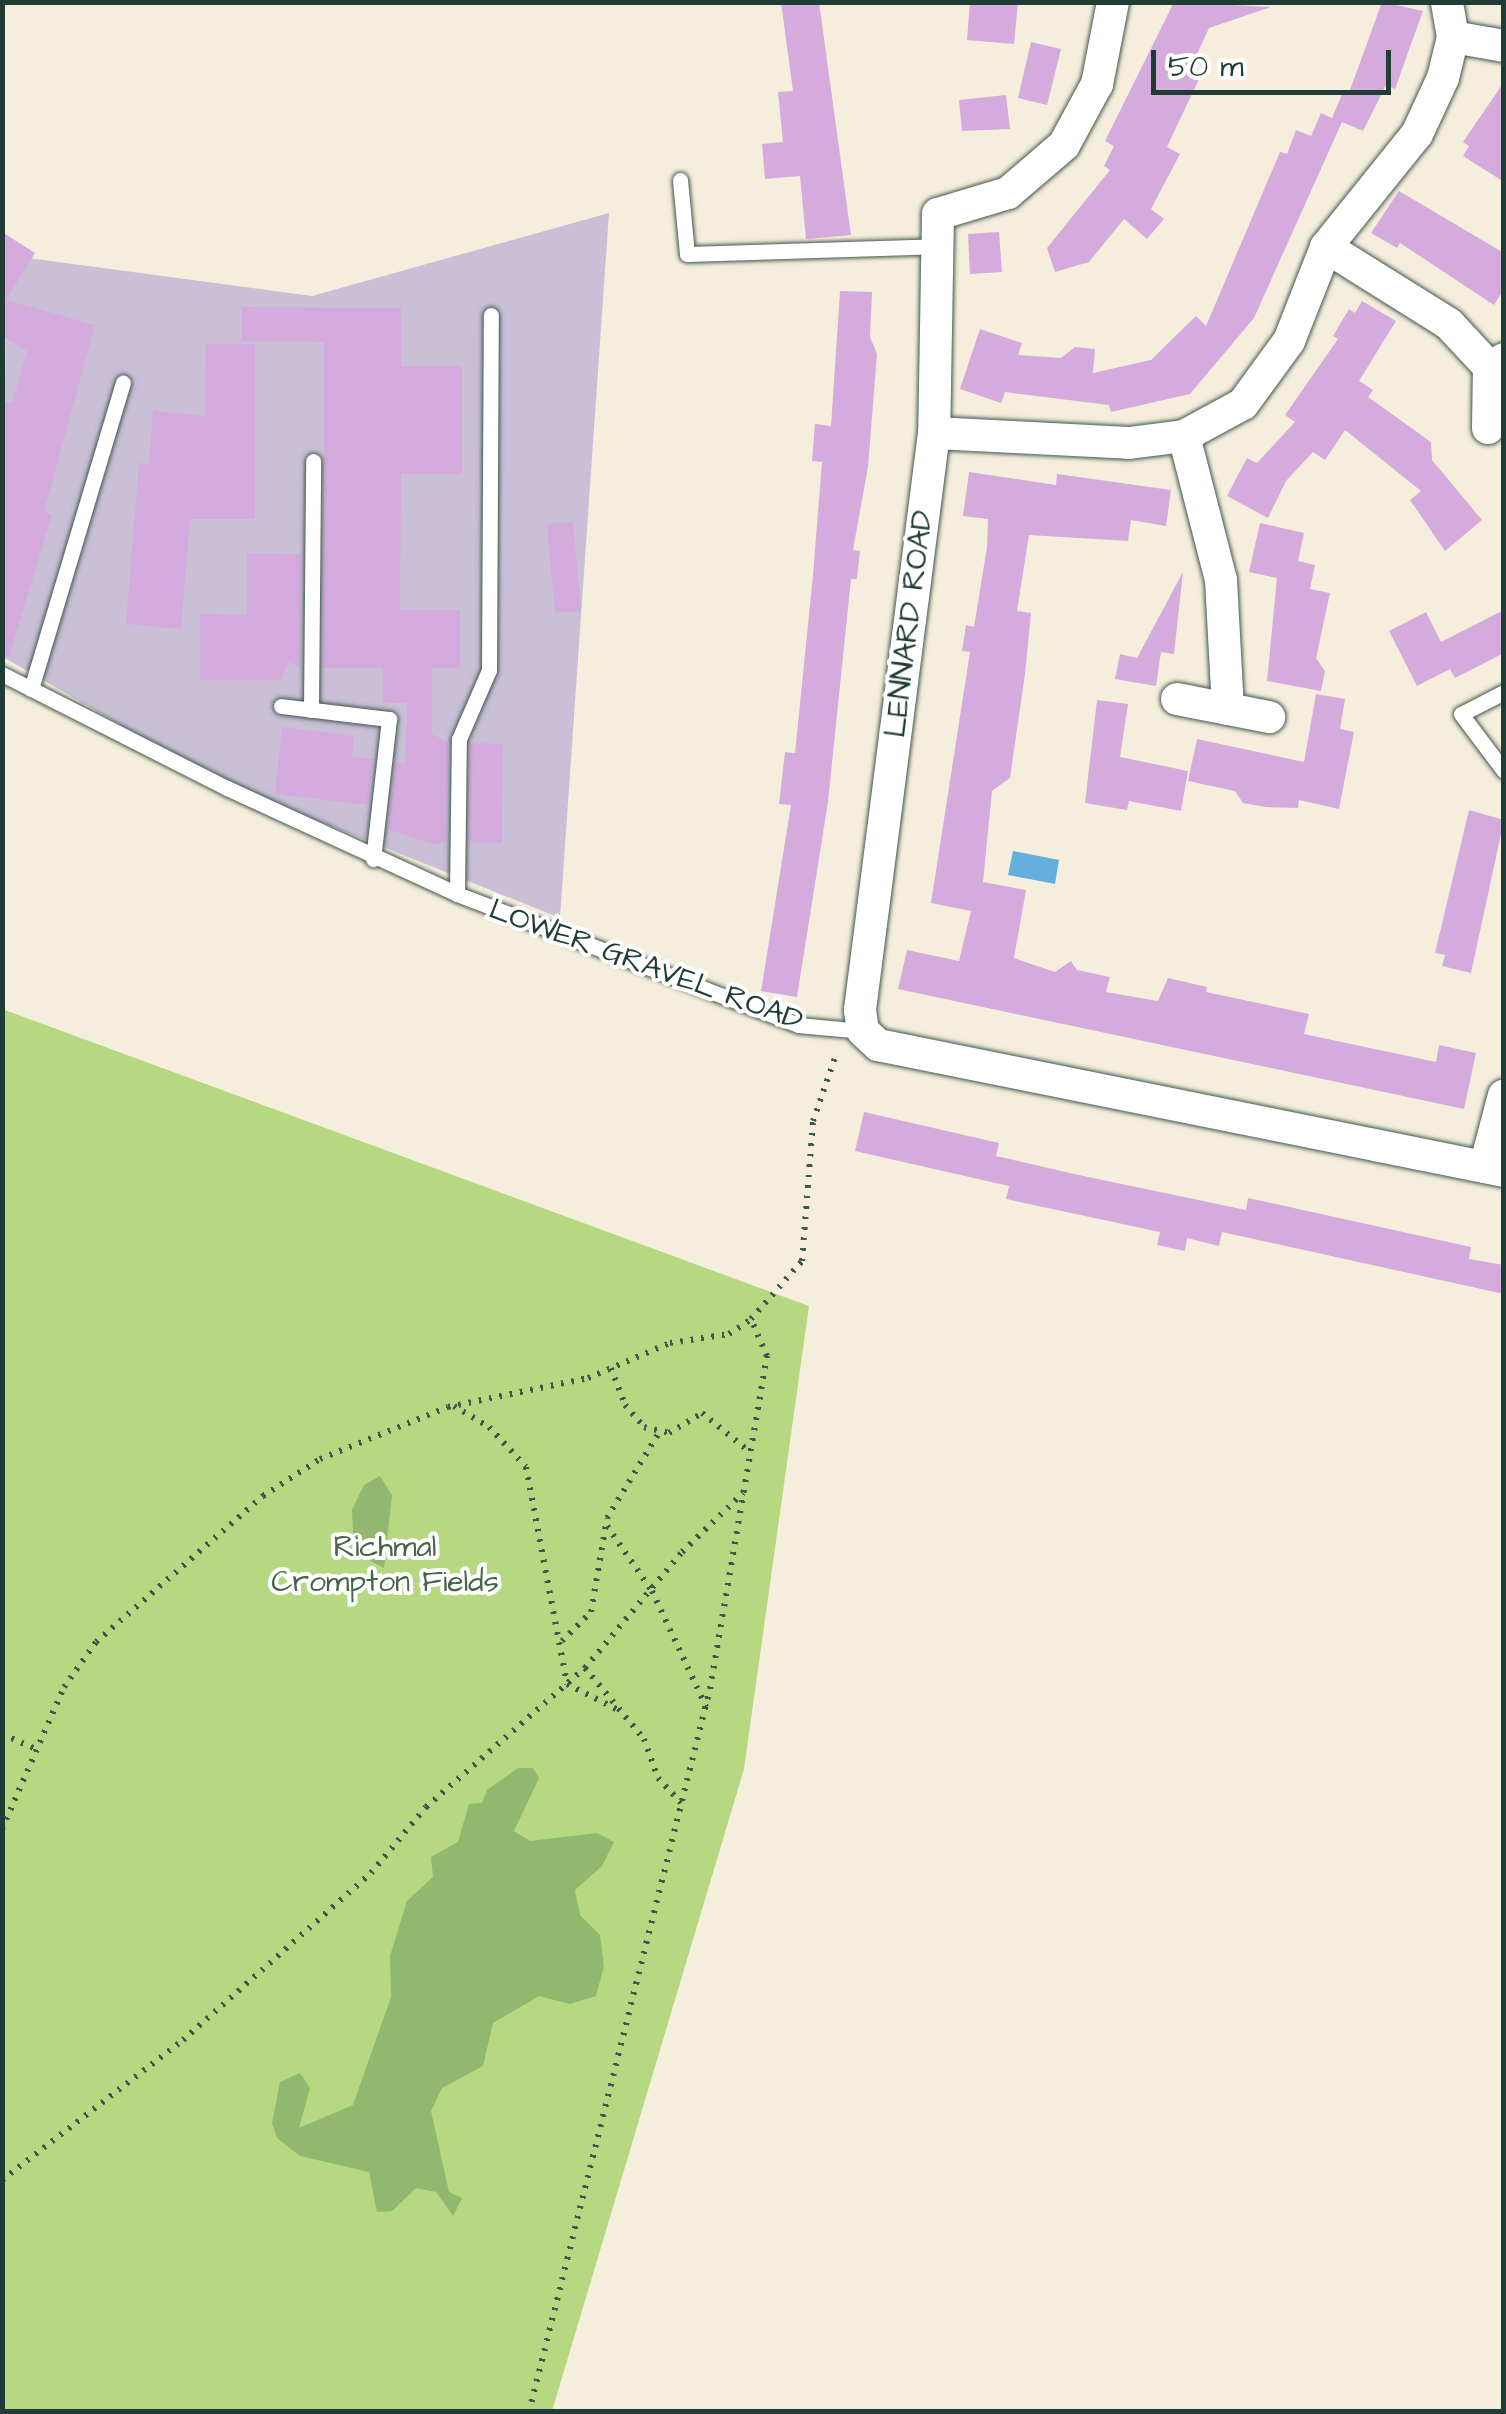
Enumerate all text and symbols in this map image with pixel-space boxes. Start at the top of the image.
scale bar [1156,30,1396,92]
text: 50 m [1168,46,1244,88]
street label: LENNARD ROAD [877,508,941,740]
street label: LOWER GRAVEL ROAD [484,891,808,1039]
park label: Richmal Crompton Fields [271,1529,499,1600]

